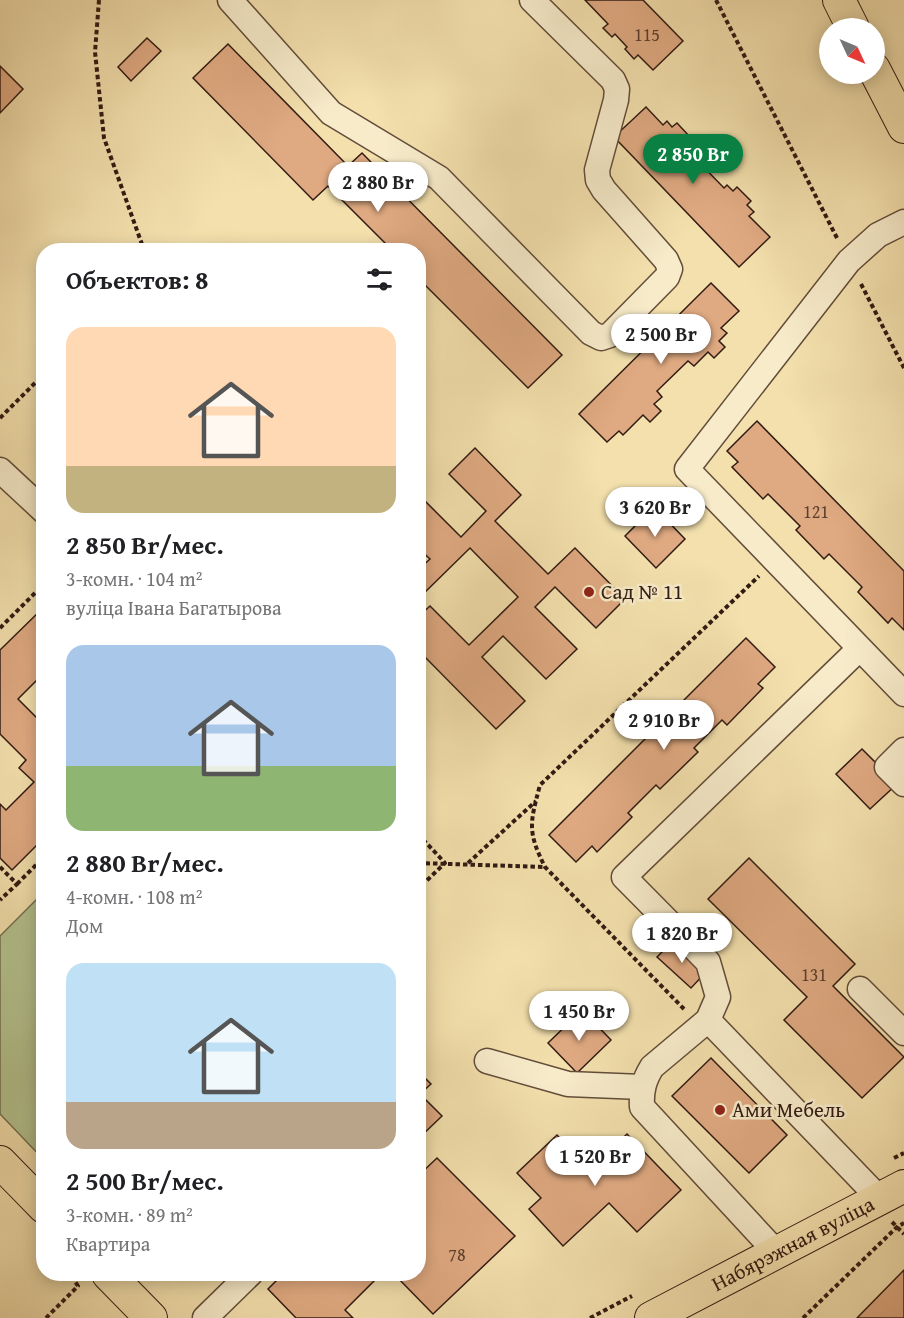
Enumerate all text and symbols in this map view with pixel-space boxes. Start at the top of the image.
north arrow [819,18,885,84]
map controls [819,18,885,84]
house number: 115 [634,21,660,48]
pin: 2 850 Br [631,134,755,185]
text: 2 850 Br [657,139,729,168]
pin: 2 880 Br [316,162,440,213]
text: 2 880 Br [342,167,414,196]
text: Объектов: 8 [66,260,209,299]
icon: filters [363,263,396,296]
pin: 2 500 Br [599,314,723,365]
text: 2 500 Br [625,319,697,348]
icon: home [177,366,285,474]
pin: 3 620 Br [593,487,717,538]
text: 3 620 Br [619,492,691,521]
house number: 121 [803,498,829,525]
text: 2 850 Br/мес. [66,525,224,564]
text: 3-комн. · 104 m² [66,564,202,593]
place label: Сад № 11 [601,576,683,607]
marker: Сад № 11 [582,585,596,599]
text: вуліца Івана Багатырова [66,593,282,622]
icon: home [177,684,285,792]
pin: 2 910 Br [602,700,726,751]
text: 2 910 Br [628,705,700,734]
text: 2 880 Br/мес. [66,843,224,882]
text: 4-комн. · 108 m² [66,882,202,911]
text: Дом [66,911,103,940]
pin: 1 820 Br [620,913,744,964]
text: 1 820 Br [646,918,718,947]
house number: 131 [801,961,827,988]
pin: 1 450 Br [517,991,641,1042]
text: 1 450 Br [543,996,615,1025]
icon: home [177,1002,285,1110]
place label: Ами Мебель [732,1094,845,1125]
marker: Ами Мебель [713,1103,727,1117]
pin: 1 520 Br [533,1136,657,1187]
text: 1 520 Br [559,1141,631,1170]
text: 2 500 Br/мес. [66,1161,224,1200]
street label: Набярэжная вуліца [706,1188,879,1299]
text: 3-комн. · 89 m² [66,1200,193,1229]
text: Квартира [66,1229,150,1258]
house number: 78 [448,1241,466,1268]

